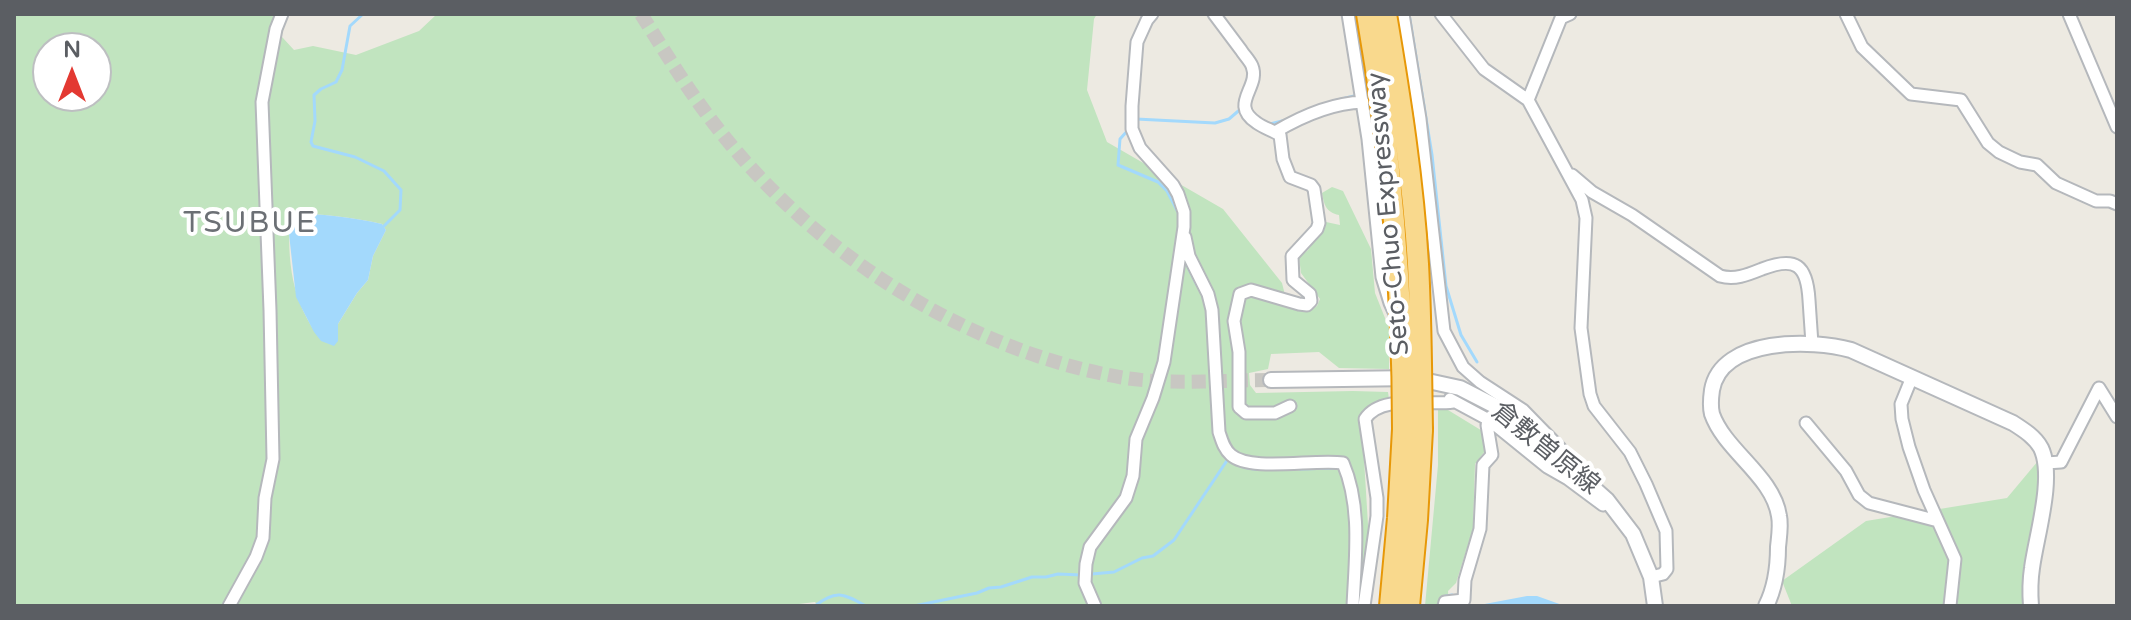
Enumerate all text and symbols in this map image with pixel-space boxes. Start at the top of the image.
north arrow [32,32,112,112]
text: N [63,37,81,63]
street label: Seto-Chuo Expressway [1361,71,1417,357]
district label: TSUBUE [183,206,317,242]
street label: 倉敷曽原線 [1485,396,1605,502]

